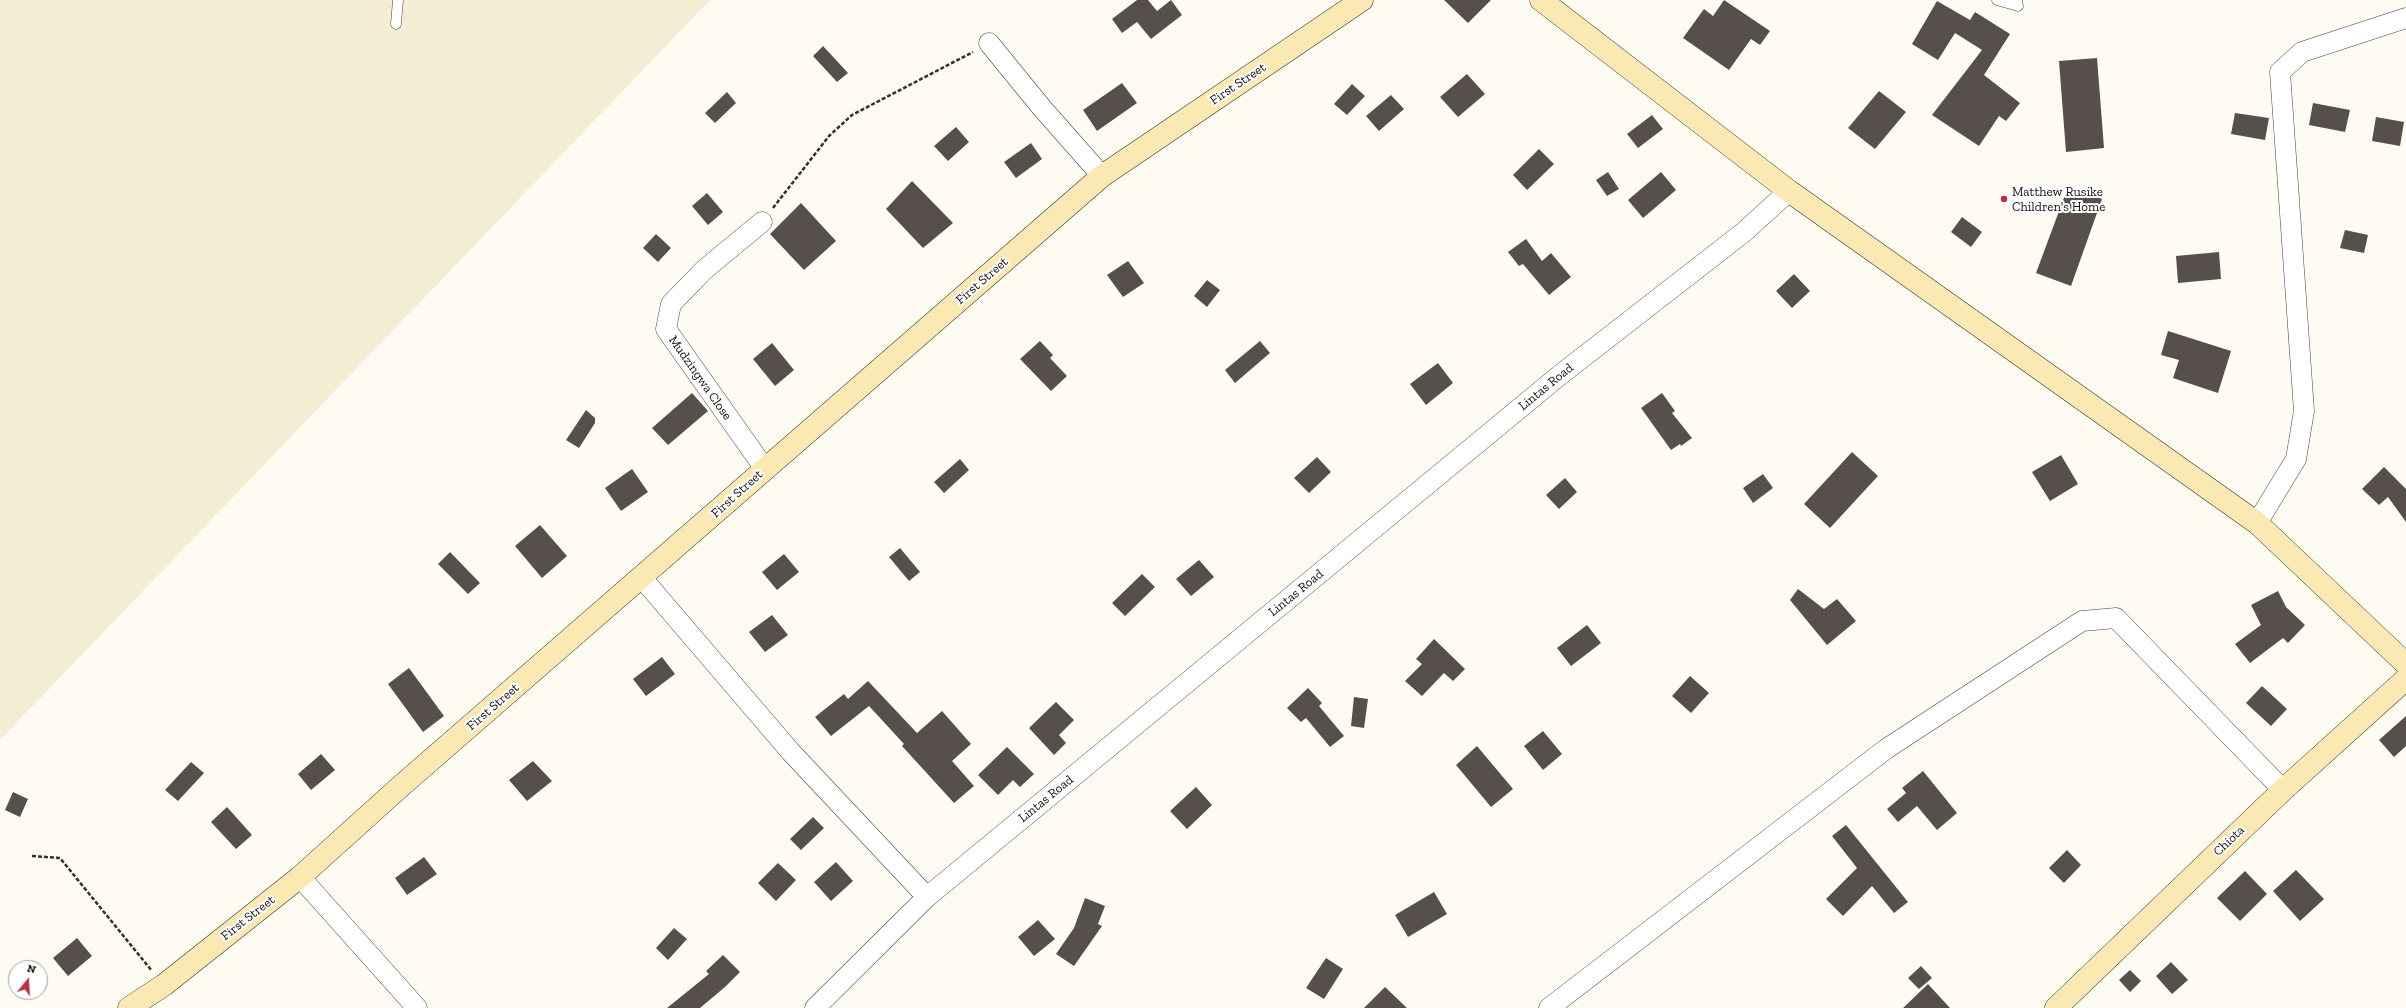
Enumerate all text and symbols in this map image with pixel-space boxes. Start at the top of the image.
street label: First Street [1207,60,1269,108]
place label: Matthew Rusike Children's Home [2012,184,2105,215]
marker: Matthew Rusike Children's Home [1999,194,2009,204]
street label: First Street [953,254,1011,308]
street label: Mudzingwa Close [665,333,735,423]
street label: Lintas Road [1515,360,1577,414]
street label: First Street [708,467,766,521]
street label: Lintas Road [1265,566,1327,620]
street label: First Street [464,680,522,734]
street label: Lintas Road [1015,772,1077,826]
street label: Chiota [2210,823,2248,859]
street label: First Street [218,892,278,944]
north arrow [8,960,48,1000]
text: N [26,962,38,977]

